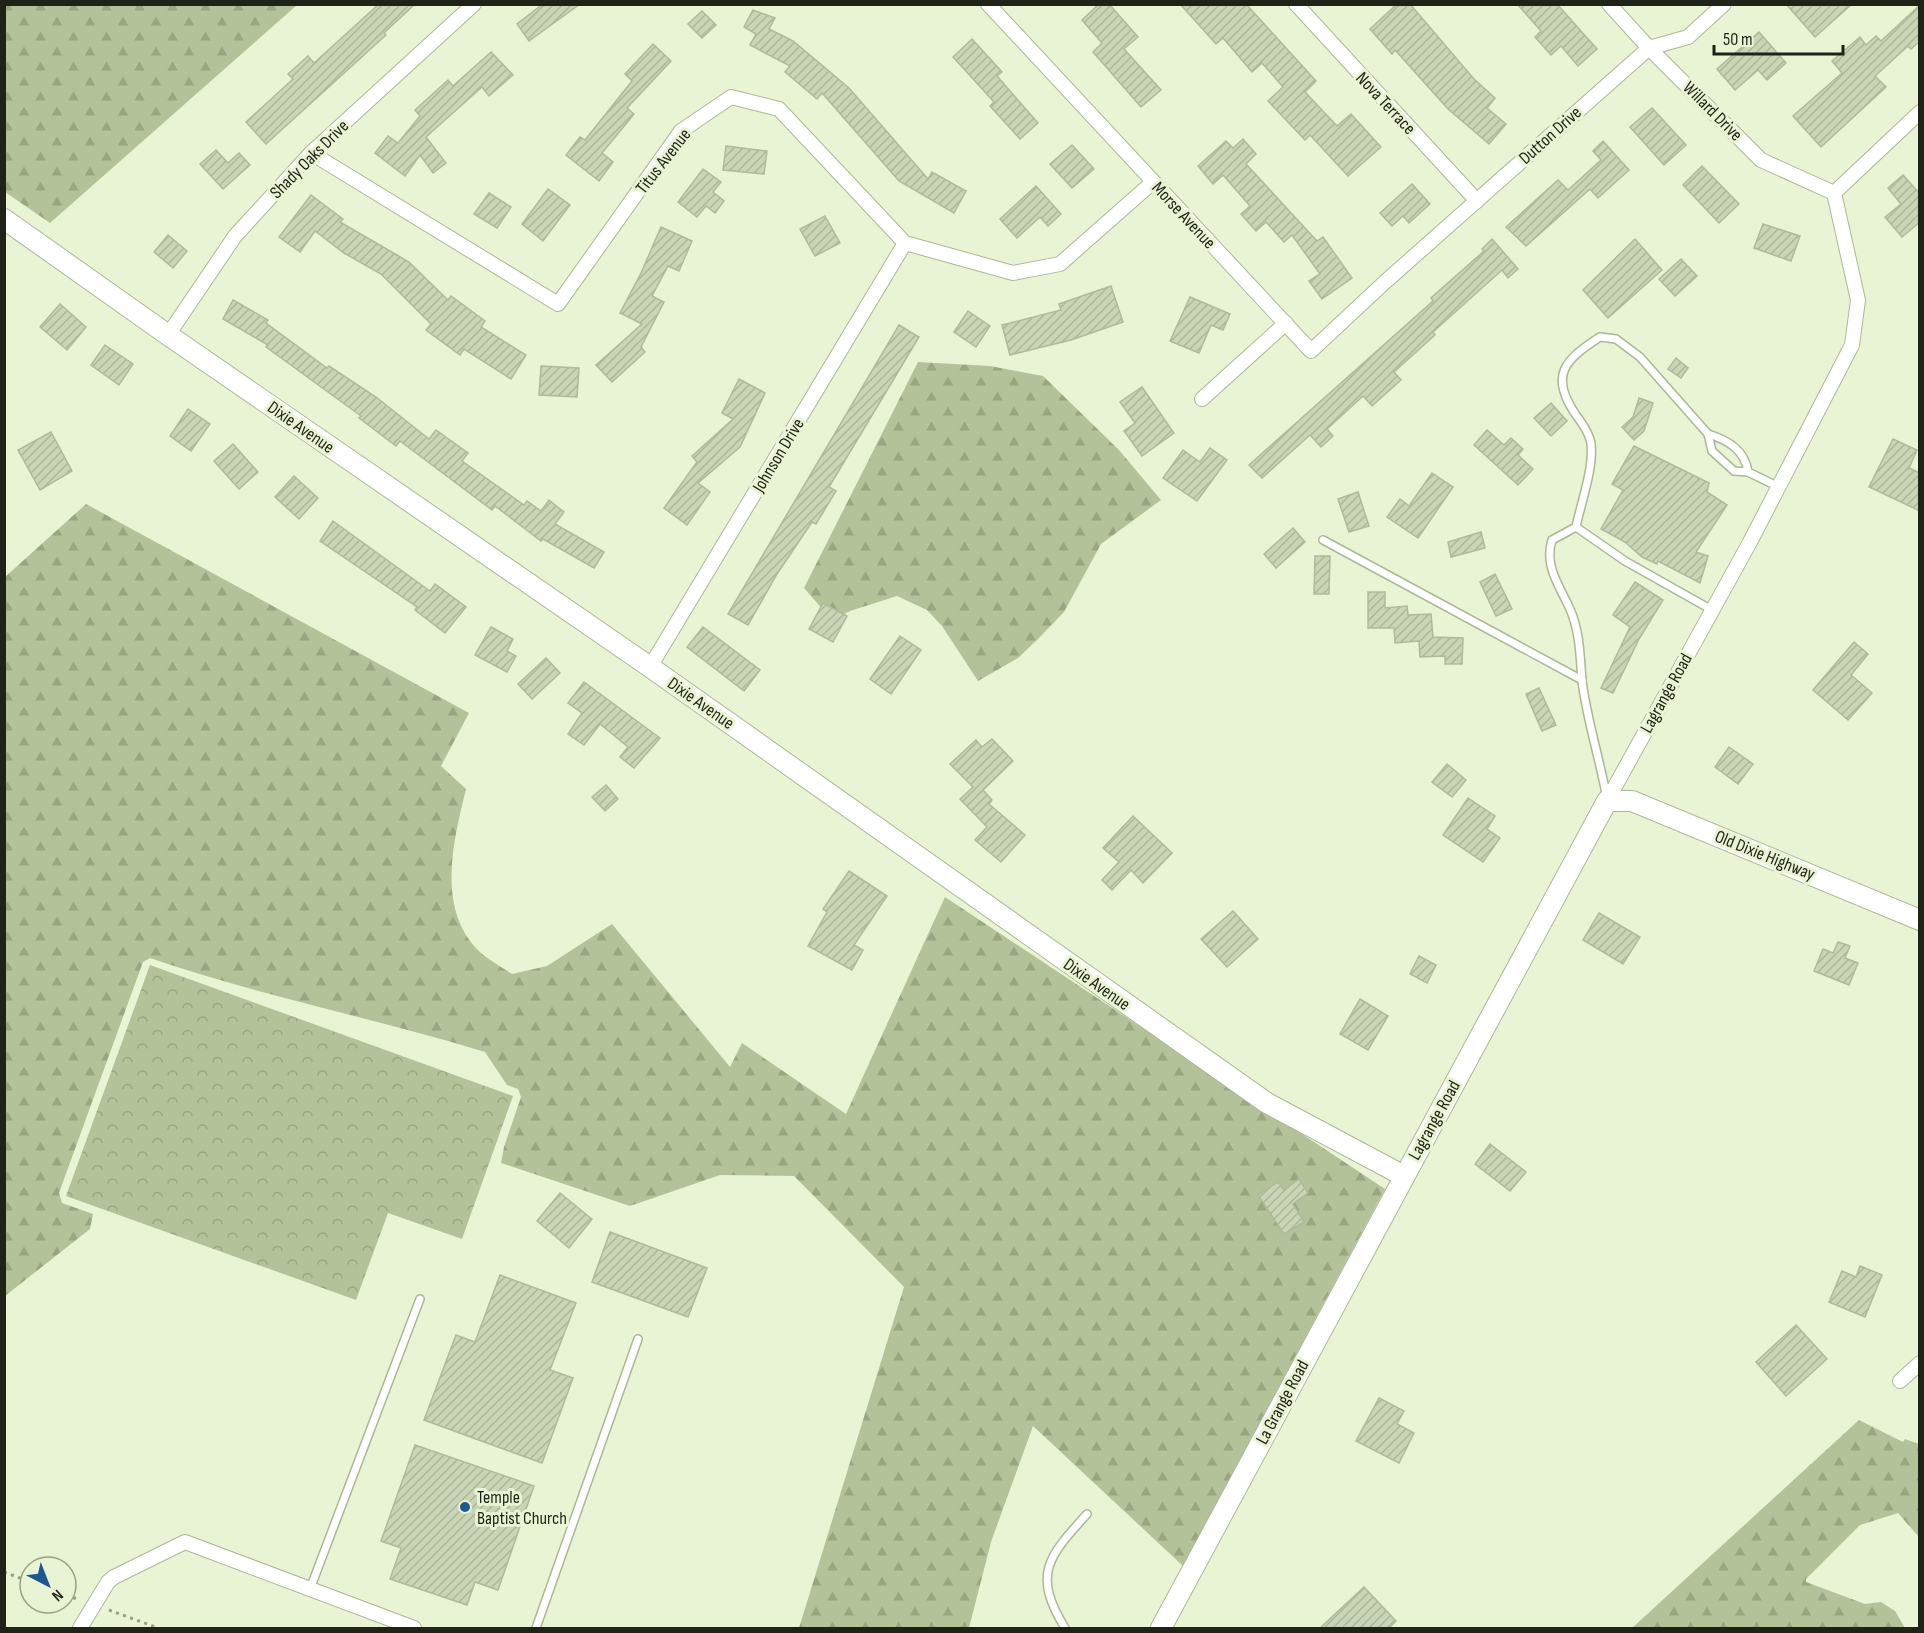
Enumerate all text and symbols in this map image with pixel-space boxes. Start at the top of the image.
scale bar [1714,18,1843,56]
text: 50 m [1723,29,1753,50]
street label: Nova Terrace [1351,68,1420,139]
street label: Willard Drive [1679,77,1747,145]
street label: Dutton Drive [1515,102,1586,169]
street label: Shady Oaks Drive [266,116,353,203]
street label: Titus Avenue [631,124,695,198]
street label: Morse Avenue [1147,178,1220,253]
street label: Dixie Avenue [263,397,338,458]
street label: Johnson Drive [748,414,809,497]
street label: Lagrange Road [1636,650,1697,737]
street label: Dixie Avenue [663,673,738,734]
street label: Old Dixie Highway [1712,826,1818,885]
street label: Dixie Avenue [1059,954,1134,1015]
street label: Lagrange Road [1404,1077,1465,1164]
street label: La Grange Road [1252,1357,1313,1448]
place label: Temple Baptist Church [477,1487,567,1529]
marker: Temple Baptist Church [458,1500,472,1514]
north arrow [18,1555,78,1615]
text: N [48,1585,67,1605]

